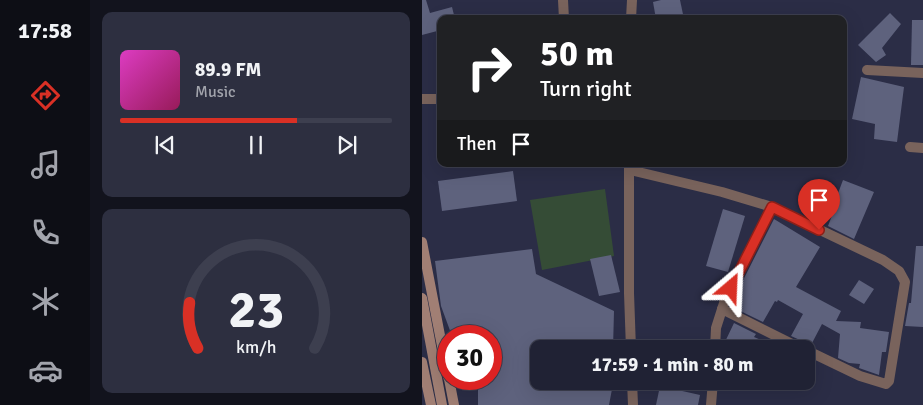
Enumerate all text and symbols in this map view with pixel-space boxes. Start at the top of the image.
text: 17:58 [18,17,72,44]
text: 50 m [540,32,614,75]
icon: right [457,35,522,100]
text: 89.9 FM [195,58,261,82]
text: Turn right [540,75,632,102]
icon: directions [28,78,63,113]
text: Music [195,82,236,102]
icon: arrive [507,130,535,158]
icon: previous [151,131,179,159]
icon: pause [242,131,270,159]
icon: next [333,131,361,159]
text: Then [457,132,497,156]
icon: music [28,147,63,182]
pin [798,179,840,230]
icon: arrive [805,186,833,214]
icon: phone [28,215,63,250]
position arrow [704,261,756,313]
text: 23 [228,278,284,342]
icon: climate [28,284,63,319]
speed limit sign: 30 [437,325,502,390]
text: km/h [236,336,276,358]
icon: car [28,353,63,388]
text: 17:59 · 1 min · 80 m [592,353,753,377]

